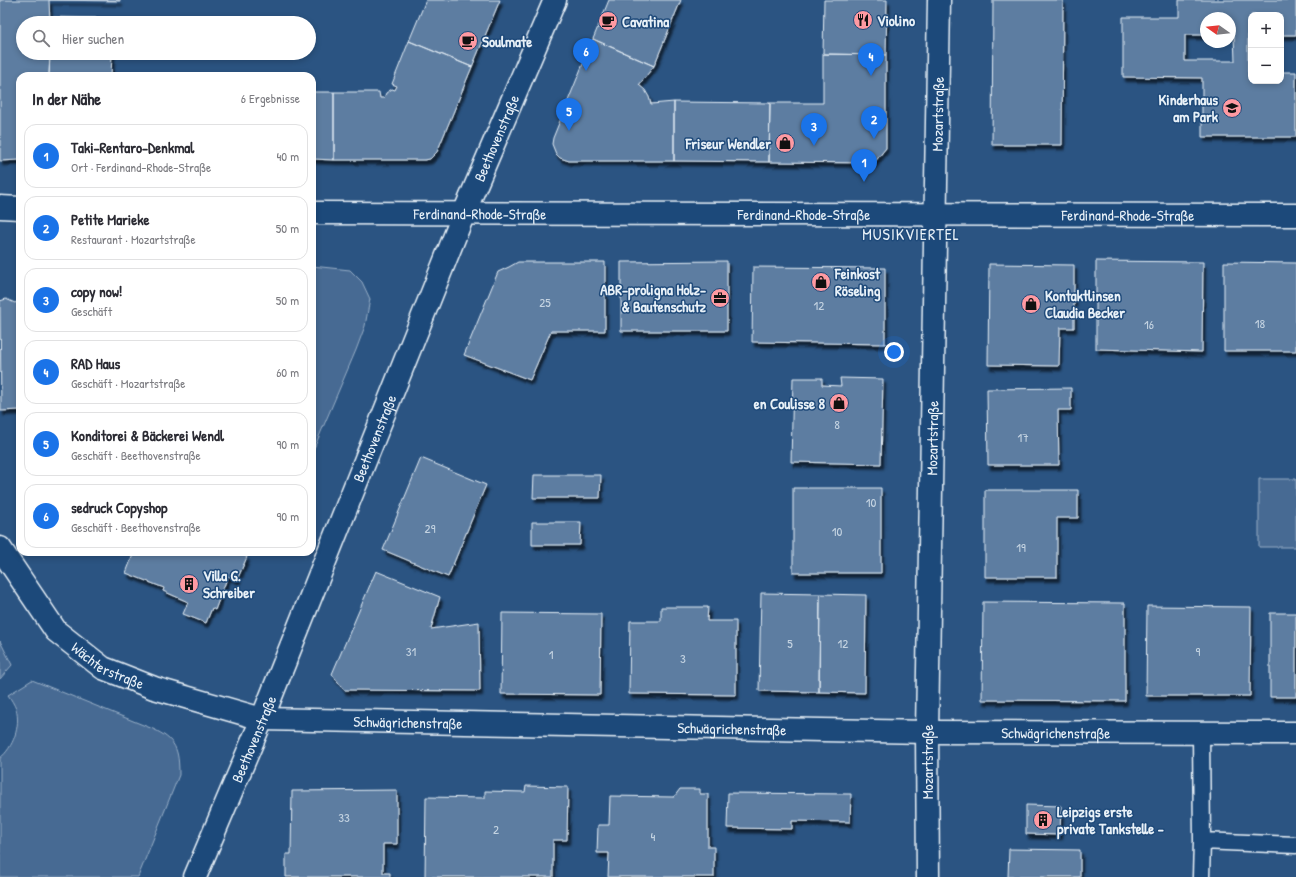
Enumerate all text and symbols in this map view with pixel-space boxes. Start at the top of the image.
restaurant icon: Violino [852,9,874,31]
cafe icon: Cavatina [597,10,619,32]
place label: Violino [877,10,915,31]
place label: Cavatina [622,11,669,32]
north arrow [1200,12,1236,48]
map controls [1248,12,1284,84]
button: + [1248,12,1284,48]
search box [16,16,316,60]
icon: search [30,27,52,49]
text: Hier suchen [62,28,124,49]
cafe icon: Soulmate [457,30,479,52]
place label: Soulmate [482,31,532,52]
pin: 6 [573,38,599,71]
pin: 4 [858,43,884,76]
button: − [1248,48,1284,84]
street label: Mozartstraße [926,77,948,152]
text: In der Nähe [32,87,101,110]
text: 6 Ergebnisse [241,89,300,107]
place label: Kinderhaus am Park [1158,89,1219,127]
street label: Beethovenstraße [468,91,524,185]
school or university icon: Kinderhaus am Park [1221,97,1243,119]
pin: 5 [556,98,582,131]
pin: 2 [861,106,887,139]
pin: 3 [801,113,827,146]
shop icon: Friseur Wendler [774,132,796,154]
place label: Friseur Wendler [685,133,771,154]
text: Taki-Rentaro-Denkmal [71,137,194,158]
text: 1 [44,147,48,165]
text: 40 m [276,147,299,165]
pin: 1 [851,149,877,182]
text: Ort · Ferdinand-Rhode-Straße [71,158,211,176]
street label: Ferdinand-Rhode-Straße [413,203,546,224]
street label: Ferdinand-Rhode-Straße [737,203,870,225]
street label: Ferdinand-Rhode-Straße [1061,204,1194,225]
text: Petite Marieke [71,209,149,230]
text: 2 [43,219,49,237]
text: 50 m [276,219,299,237]
district label: MUSIKVIERTEL [862,223,960,245]
text: Restaurant · Mozartstraße [71,230,196,248]
place label: Feinkost Röseling [834,263,881,302]
shop icon: Feinkost Röseling [810,271,832,293]
place label: ABR-proligna Holz- & Bautenschutz [600,279,707,317]
text: copy now! [71,281,123,302]
place label: Kontaktlinsen Claudia Becker [1045,285,1125,323]
office icon: ABR-proligna Holz- & Bautenschutz [709,287,731,309]
text: 3 [43,291,49,309]
text: 50 m [276,291,299,309]
house number: 25 [539,293,551,311]
shop icon: Kontaktlinsen Claudia Becker [1020,293,1042,315]
house number: 12 [814,296,824,314]
text: Geschäft [71,302,112,320]
house number: 18 [1255,314,1266,332]
house number: 16 [1144,315,1154,333]
your location [884,342,904,362]
text: RAD Haus [71,353,120,374]
text: 4 [44,363,48,381]
text: 60 m [276,363,299,381]
text: Geschäft · Mozartstraße [71,374,185,392]
street label: Beethovenstraße [347,391,401,485]
shop icon: en Coulisse 8 [828,392,850,414]
place label: en Coulisse 8 [754,393,826,414]
street label: Mozartstraße [921,400,943,476]
house number: 8 [834,415,840,433]
text: Konditorei & Bäckerei Wendl [71,425,224,446]
house number: 17 [1017,428,1029,446]
text: 5 [43,435,49,453]
text: 90 m [277,435,299,453]
text: Geschäft · Beethovenstraße [71,446,201,464]
house number: 10 [866,493,876,511]
text: sedruck Copyshop [71,497,167,518]
text: 6 [43,507,49,525]
text: 90 m [277,507,299,525]
text: Geschäft · Beethovenstraße [71,518,201,536]
house number: 29 [425,519,436,537]
house number: 10 [832,522,842,540]
house number: 19 [1016,538,1026,556]
place label: Villa G. Schreiber [203,565,255,603]
building icon: Villa G. Schreiber [178,573,200,595]
house number: 5 [787,634,793,652]
house number: 12 [838,634,848,652]
street label: Wächterstraße [67,637,147,694]
house number: 31 [406,642,417,660]
house number: 9 [1196,642,1201,660]
house number: 1 [549,645,554,663]
house number: 3 [680,649,686,667]
street label: Beethovenstraße [226,692,281,786]
street label: Schwägrichenstraße [353,710,463,733]
street label: Schwägrichenstraße [677,717,787,740]
street label: Schwägrichenstraße [1001,722,1110,743]
street label: Mozartstraße [917,725,938,799]
place label: Leipzigs erste private Tankstelle - [1057,801,1164,840]
house number: 33 [338,808,350,826]
building icon: Leipzigs erste private Tankstelle - [1032,809,1054,831]
house number: 2 [493,820,499,838]
house number: 4 [651,827,656,845]

